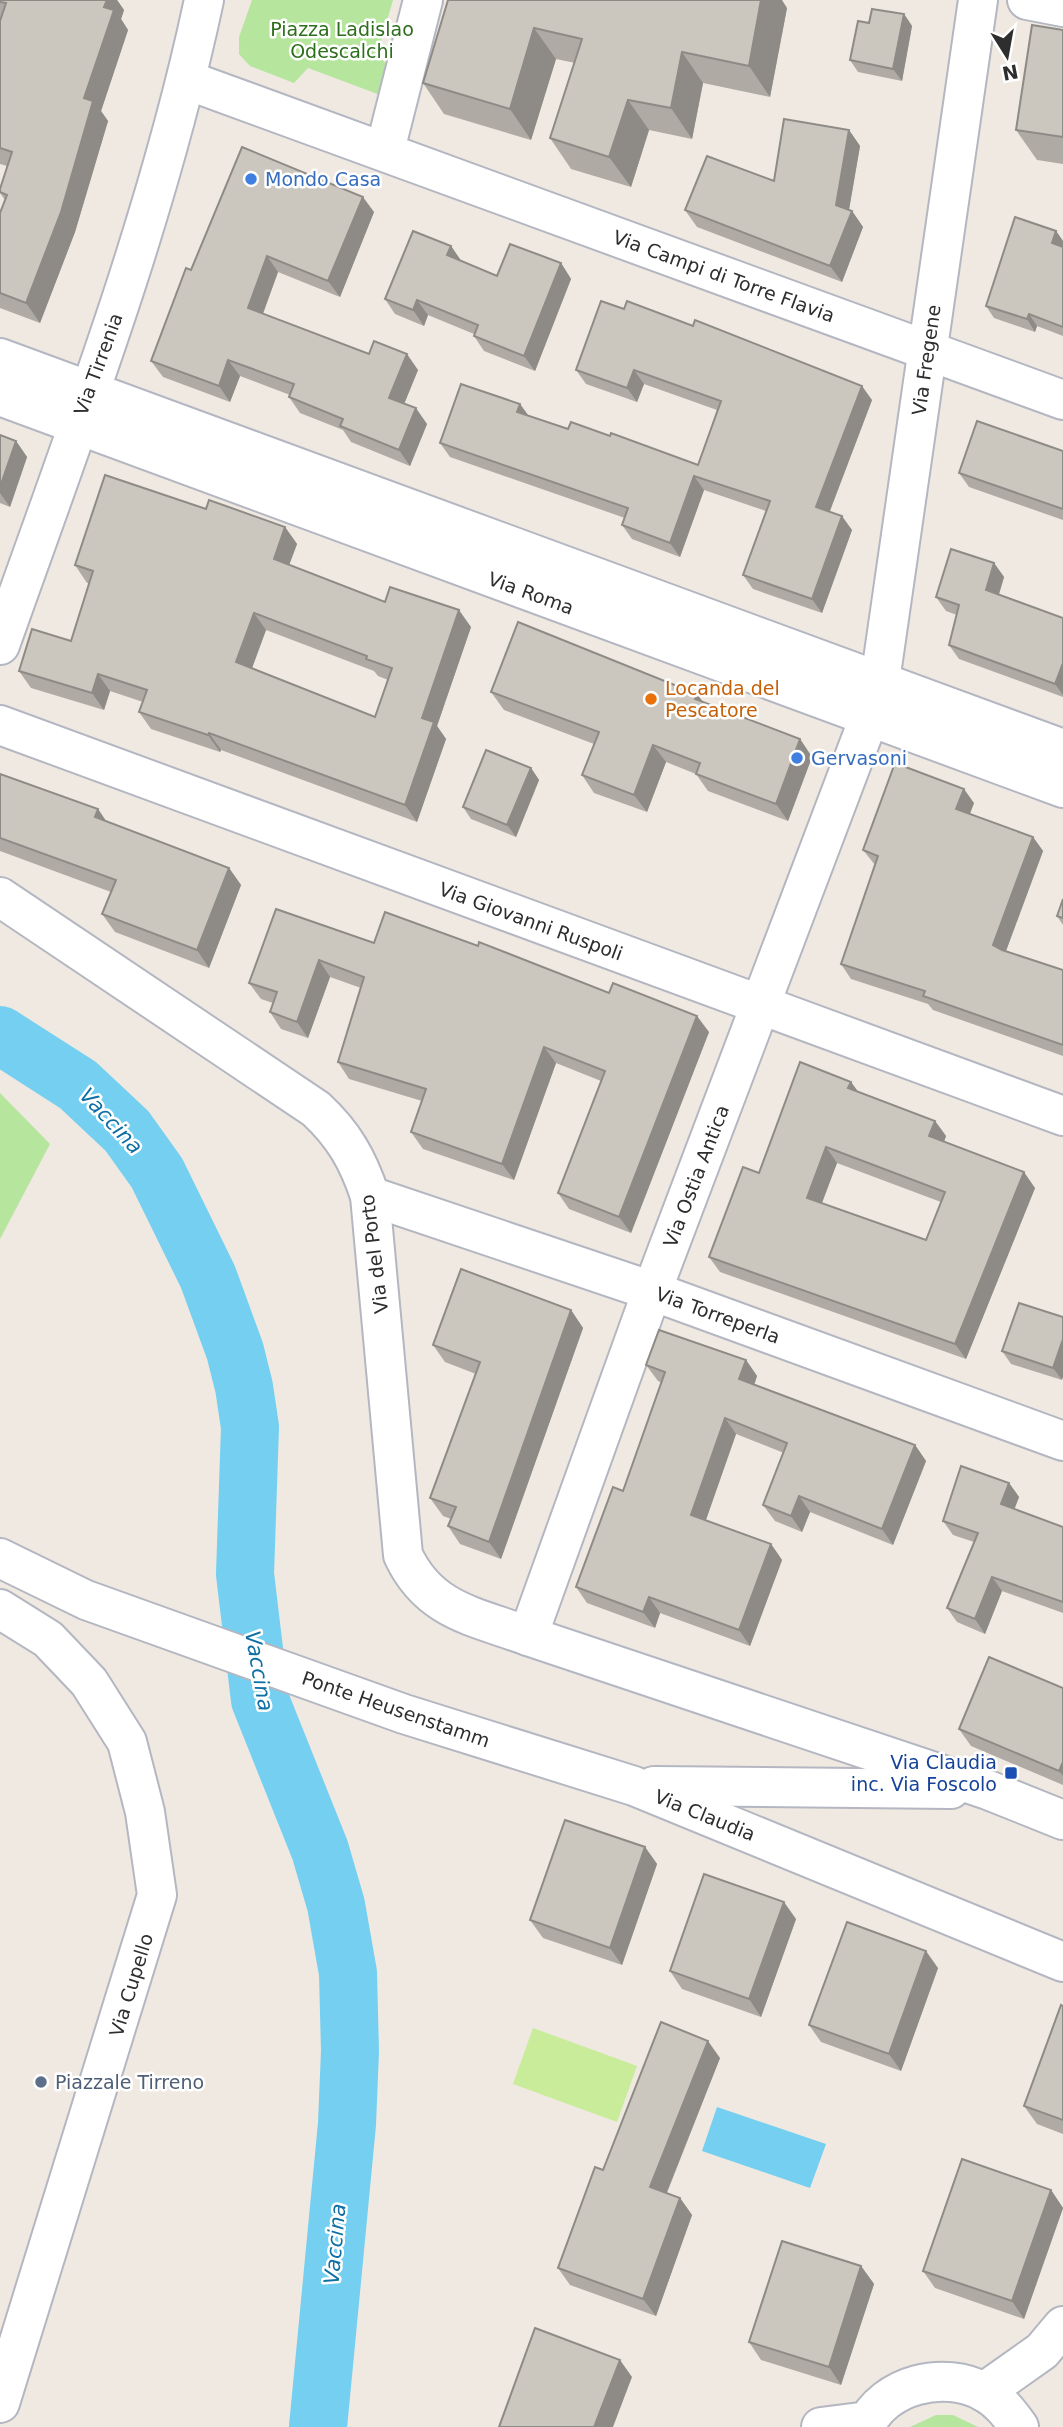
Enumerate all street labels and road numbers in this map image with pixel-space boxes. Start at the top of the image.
street label: Via Campi di Torre Flavia [610,226,838,326]
street label: Via Fregene [907,303,945,417]
street label: Via Tirrenia [69,310,127,418]
street label: Via Roma [485,567,577,619]
street label: Via Giovanni Ruspoli [436,877,626,965]
street label: Via Ostia Antica [659,1102,733,1250]
street label: Via del Porto [356,1193,392,1315]
street label: Via Torreperla [653,1282,783,1348]
street label: Ponte Heusenstamm [299,1666,493,1752]
street label: Via Claudia [651,1785,759,1845]
street label: Via Cupello [105,1931,157,2039]

